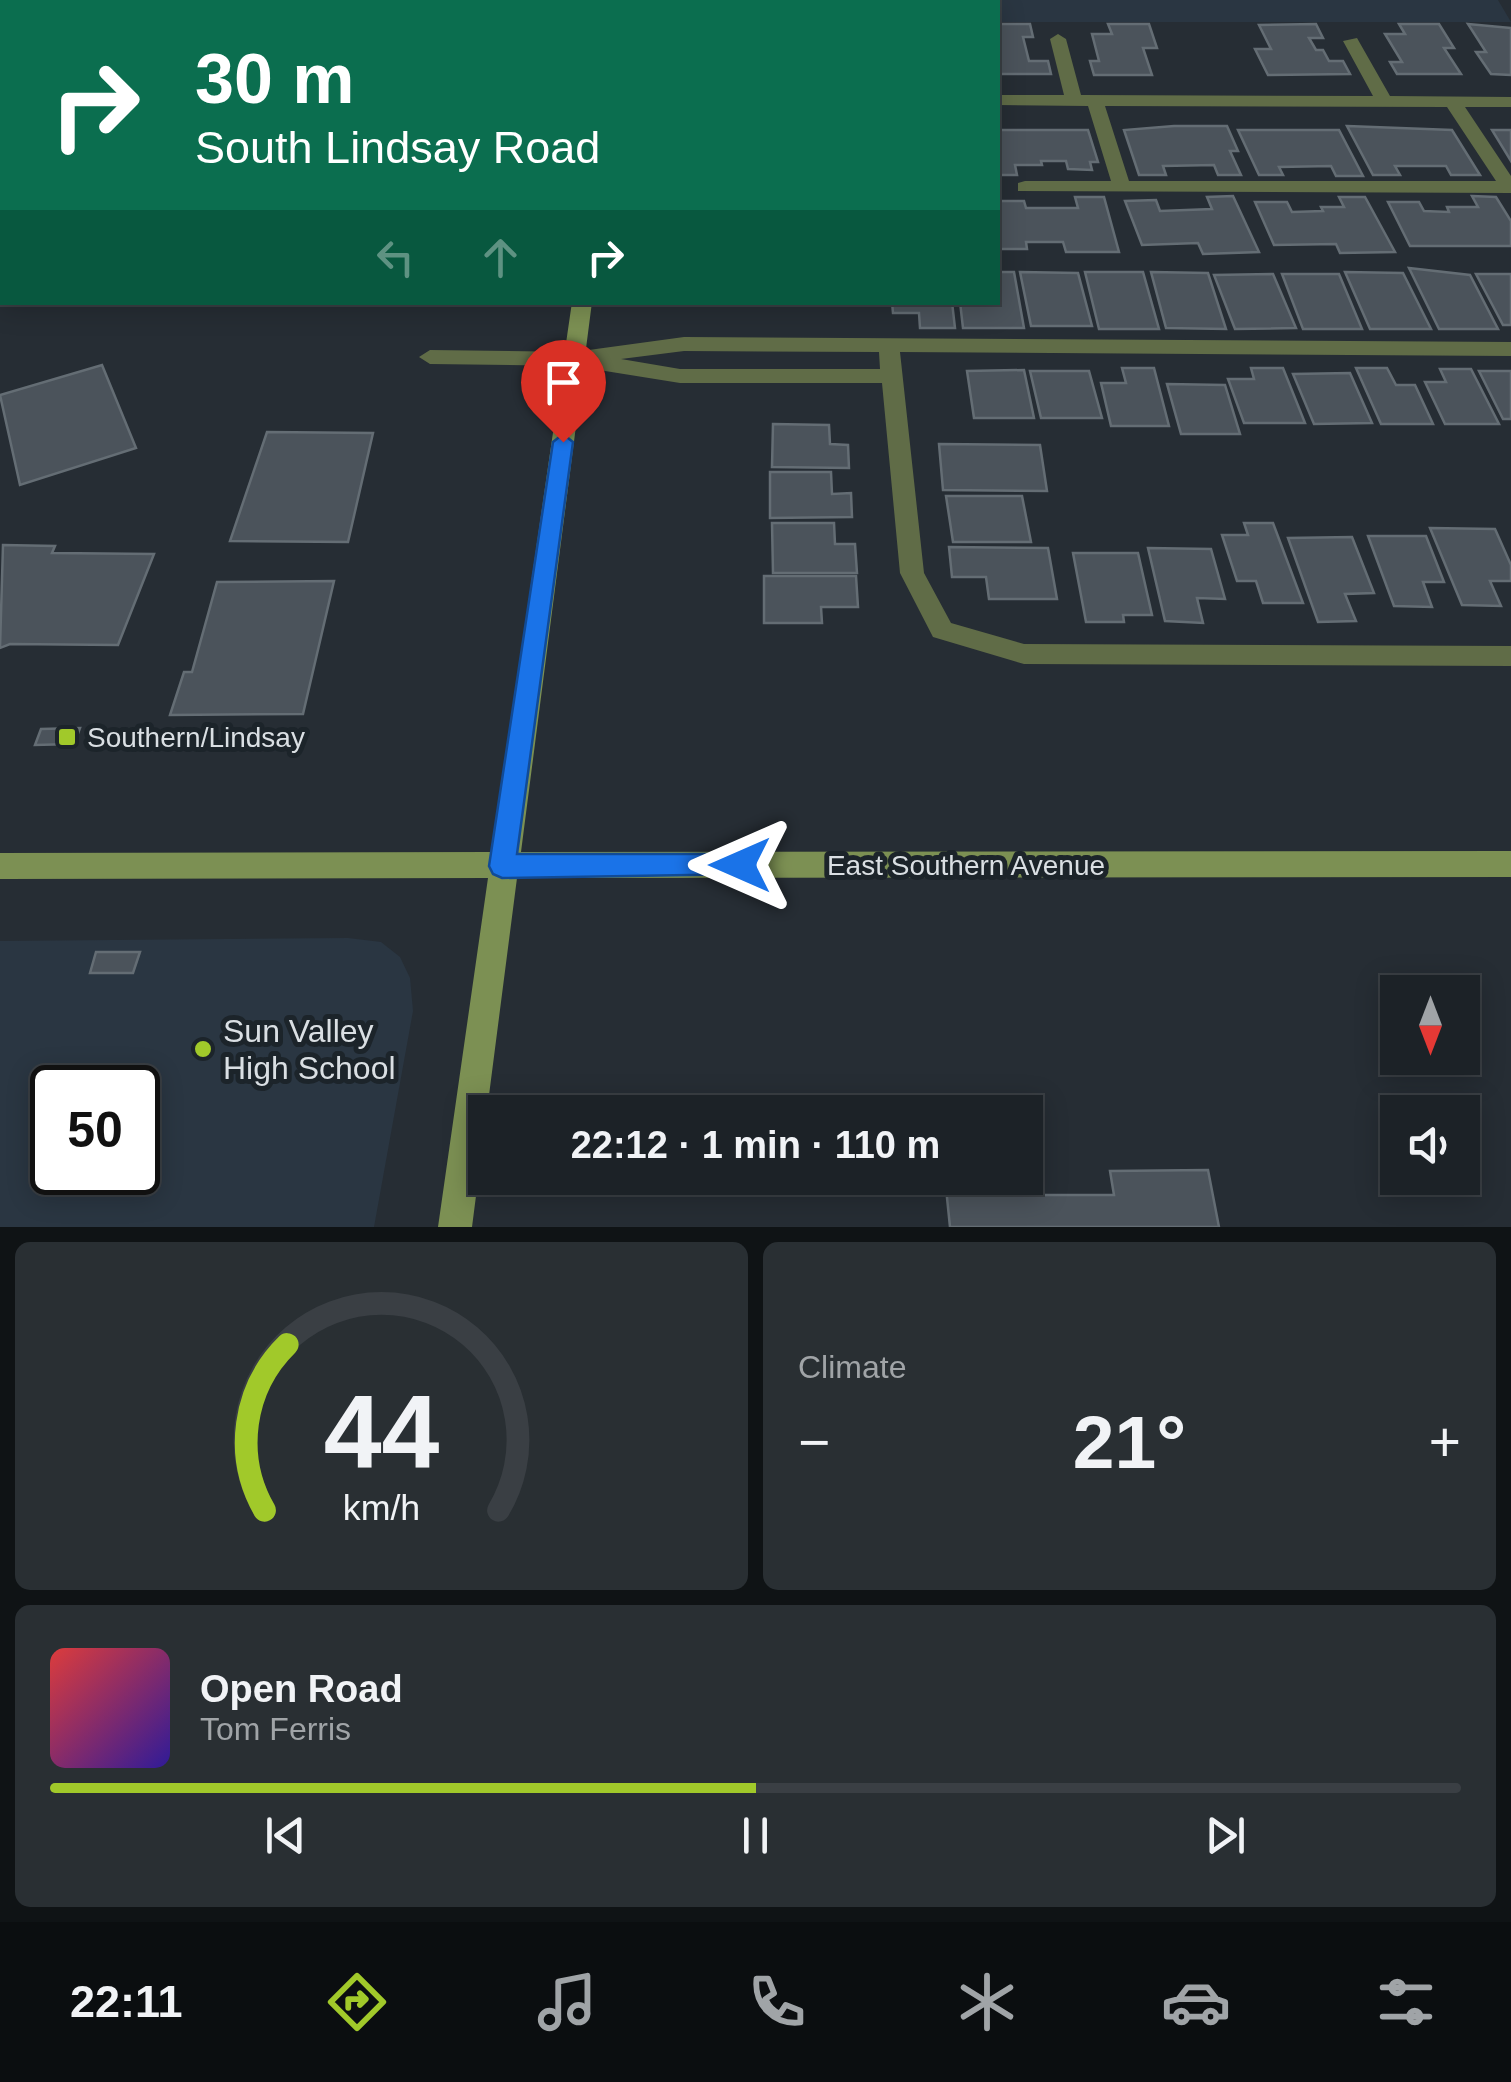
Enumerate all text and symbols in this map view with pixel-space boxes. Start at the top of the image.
icon: right [30,40,160,170]
text: 30 m [195,40,355,118]
text: South Lindsay Road [195,122,600,173]
icon: left [368,230,423,285]
icon: ahead [473,230,528,285]
icon: right [578,230,633,285]
pin [521,340,606,443]
icon: arrive [536,355,591,410]
place label: Southern/Lindsay [87,722,305,753]
marker: Southern/Lindsay [56,726,78,748]
position arrow [688,813,792,917]
street label: East Southern Avenue [827,850,1105,881]
north arrow [1380,975,1480,1075]
map controls [1380,975,1480,1195]
place label: Sun Valley High School [223,1013,396,1086]
marker: Sun Valley High School [192,1038,214,1060]
speed limit sign: 50 [30,1065,160,1195]
button: sound [1380,1095,1480,1195]
text: 22:12 · 1 min · 110 m [571,1124,940,1166]
text: Climate [798,1349,906,1385]
text: 44 [324,1374,439,1490]
text: 21° [1073,1400,1186,1484]
text: − [798,1411,830,1473]
text: + [1429,1411,1461,1473]
text: km/h [343,1488,420,1528]
text: Open Road [200,1668,403,1710]
text: Tom Ferris [200,1711,351,1747]
icon: previous [258,1808,313,1863]
icon: pause [728,1808,783,1863]
icon: next [1198,1808,1253,1863]
icon: directions [322,1967,392,2037]
icon: music [532,1967,602,2037]
icon: phone [742,1967,812,2037]
icon: climate [952,1967,1022,2037]
icon: car [1161,1967,1231,2037]
icon: filters [1371,1967,1441,2037]
text: 22:11 [70,1976,183,2027]

